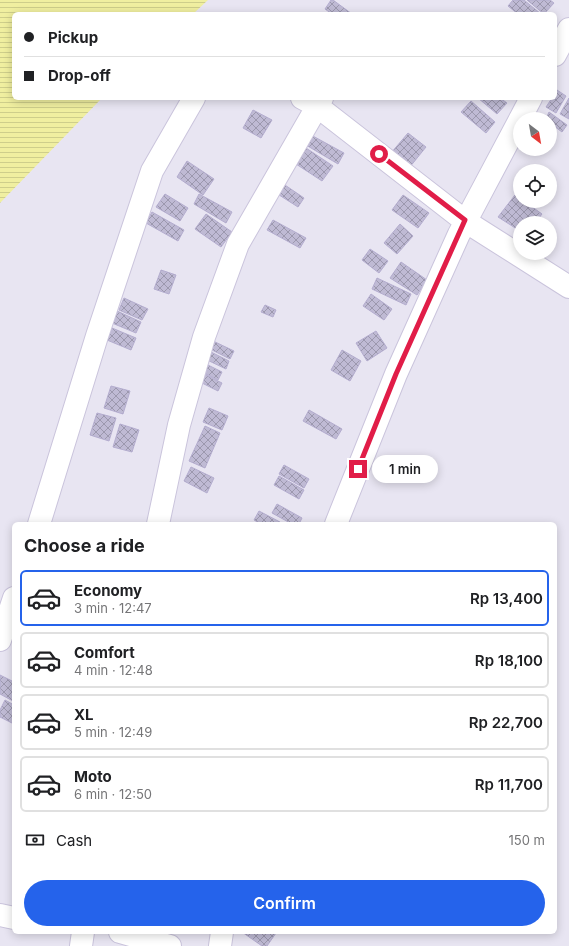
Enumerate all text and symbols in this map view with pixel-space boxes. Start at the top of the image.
text: Pickup [48,28,98,47]
text: Drop-off [48,66,111,85]
north arrow [513,112,557,156]
map controls [513,112,557,260]
route start [370,145,388,163]
button: locate [513,164,557,208]
button: layers [513,216,557,260]
callout: 1 min [372,455,438,483]
route end [349,460,367,478]
text: 1 min [389,461,421,477]
text: Choose a ride [24,535,145,556]
icon: car [26,580,62,616]
text: Economy [74,581,142,600]
text: Rp 13,400 [470,589,543,608]
text: 3 min · 12:47 [74,600,152,616]
icon: car [26,642,62,678]
text: Comfort [74,643,135,662]
text: Rp 18,100 [475,651,543,670]
text: 4 min · 12:48 [74,662,153,678]
icon: car [26,704,62,740]
text: XL [74,705,94,724]
text: Rp 22,700 [469,713,543,732]
text: 5 min · 12:49 [74,724,152,740]
icon: car [26,766,62,802]
text: Moto [74,767,112,786]
text: Rp 11,700 [475,775,543,794]
text: 6 min · 12:50 [74,786,152,802]
icon: cash [24,829,46,851]
text: Cash [56,831,92,850]
text: 150 m [509,832,545,848]
button: Confirm [24,880,545,926]

